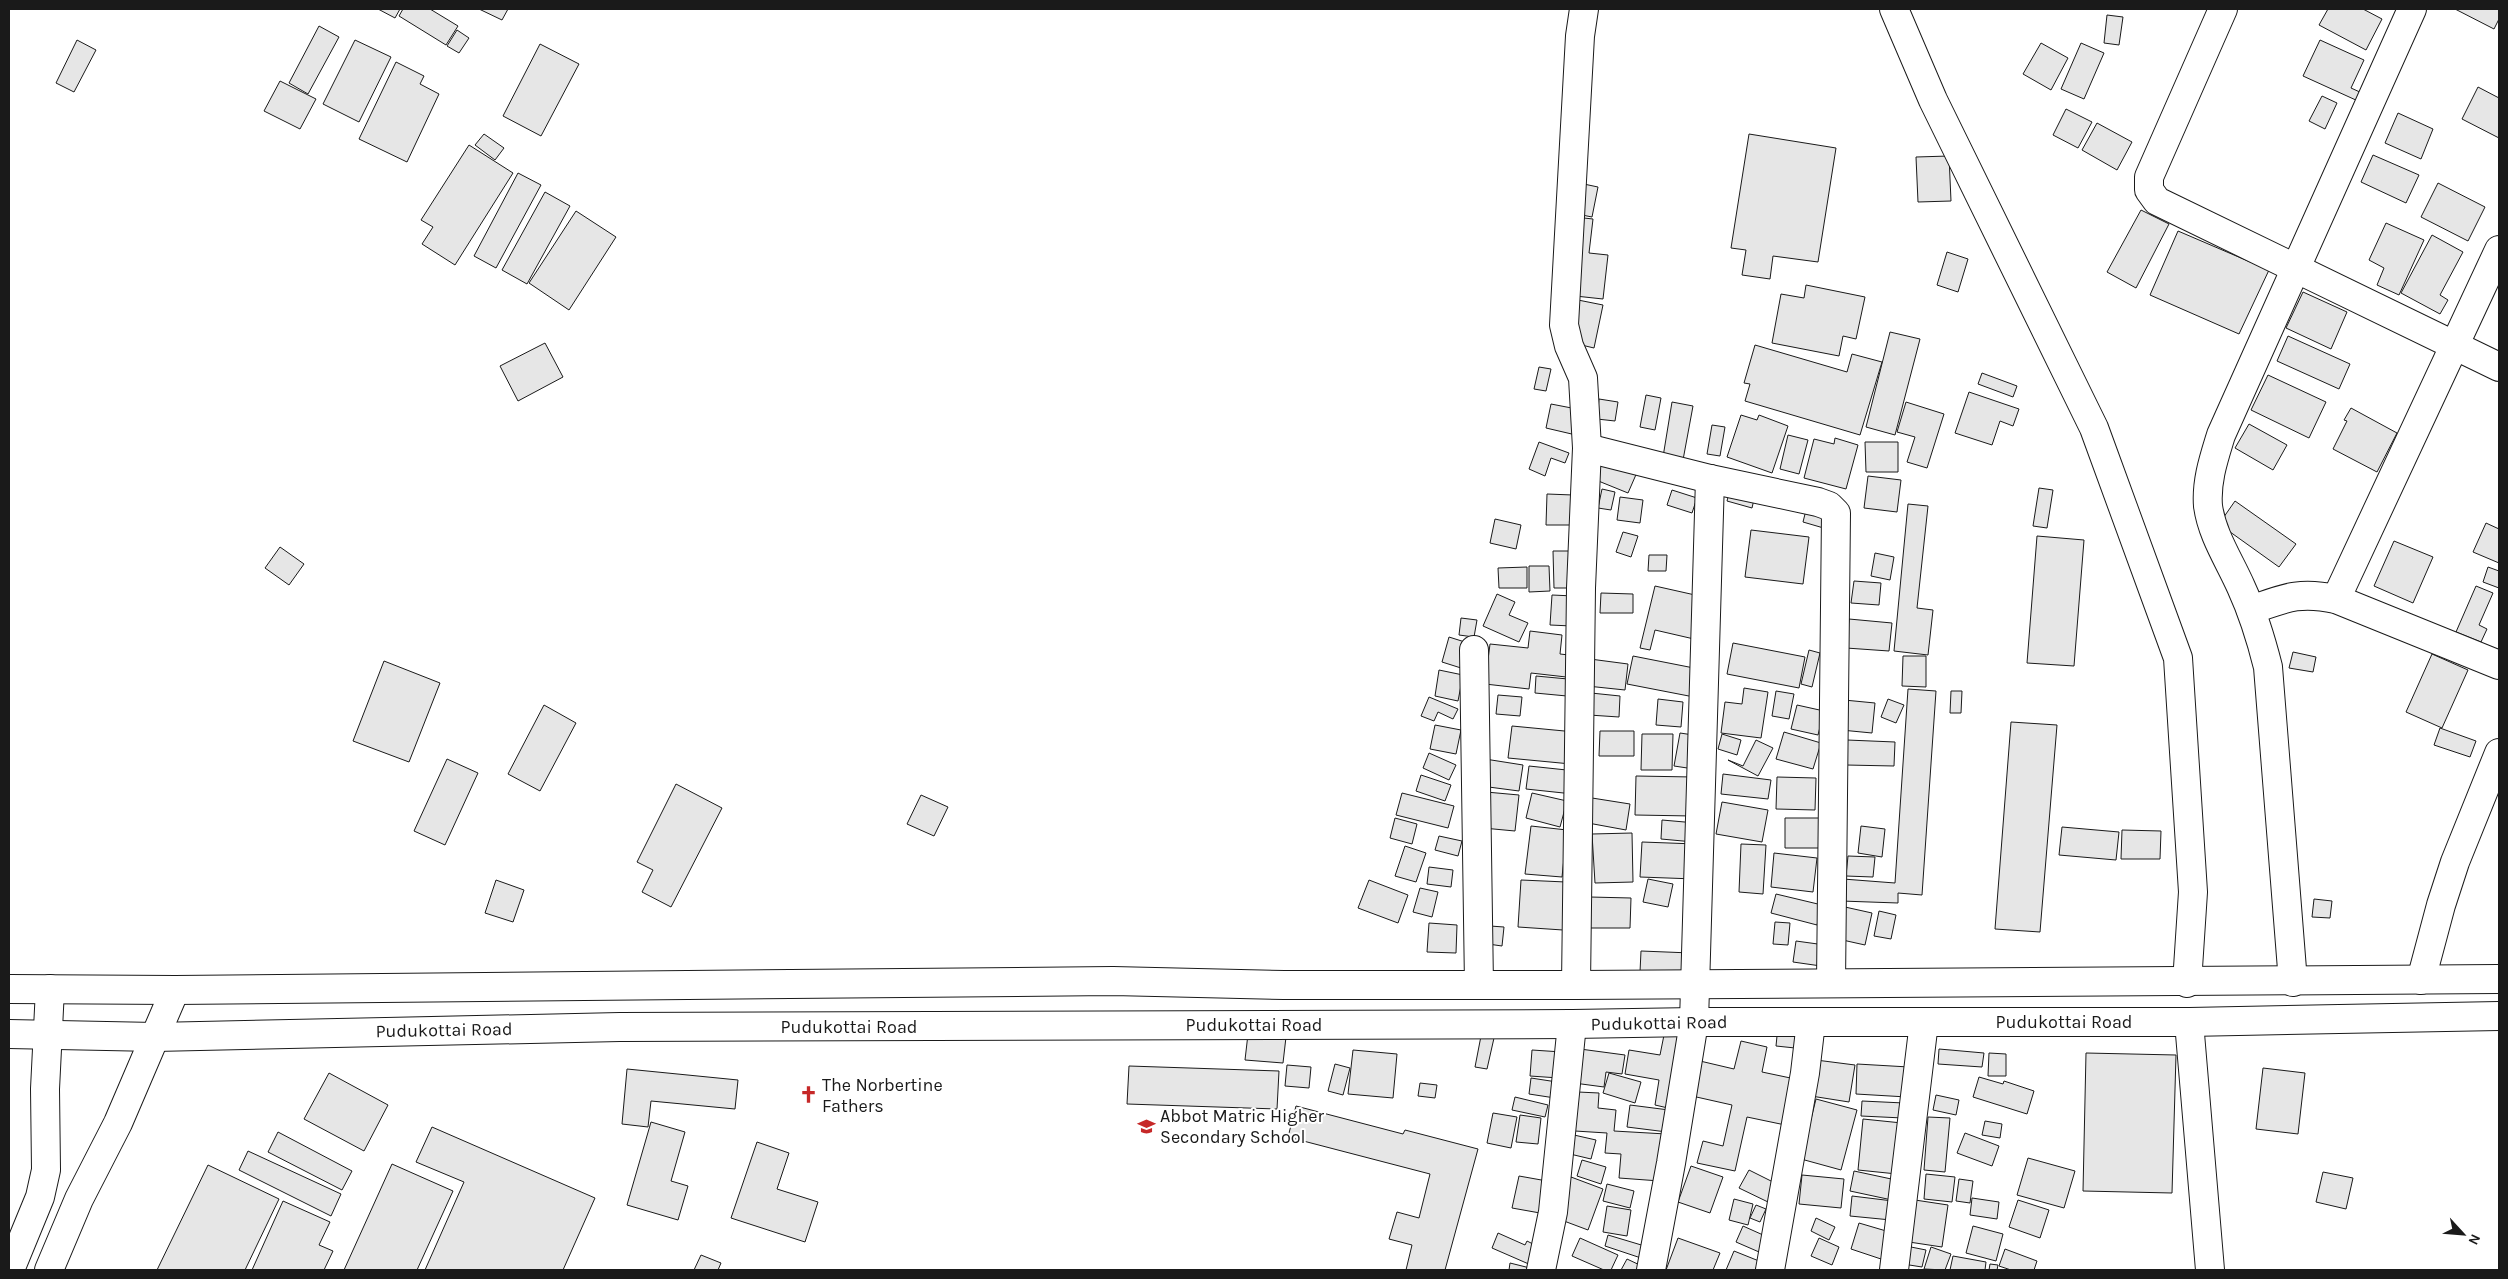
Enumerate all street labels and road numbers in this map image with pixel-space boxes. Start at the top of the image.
street label: Pudukottai Road [1590,1011,1728,1035]
street label: Pudukottai Road [1996,1011,2132,1033]
street label: Pudukottai Road [1186,1014,1322,1036]
street label: Pudukottai Road [781,1016,917,1038]
street label: Pudukottai Road [375,1018,513,1042]

